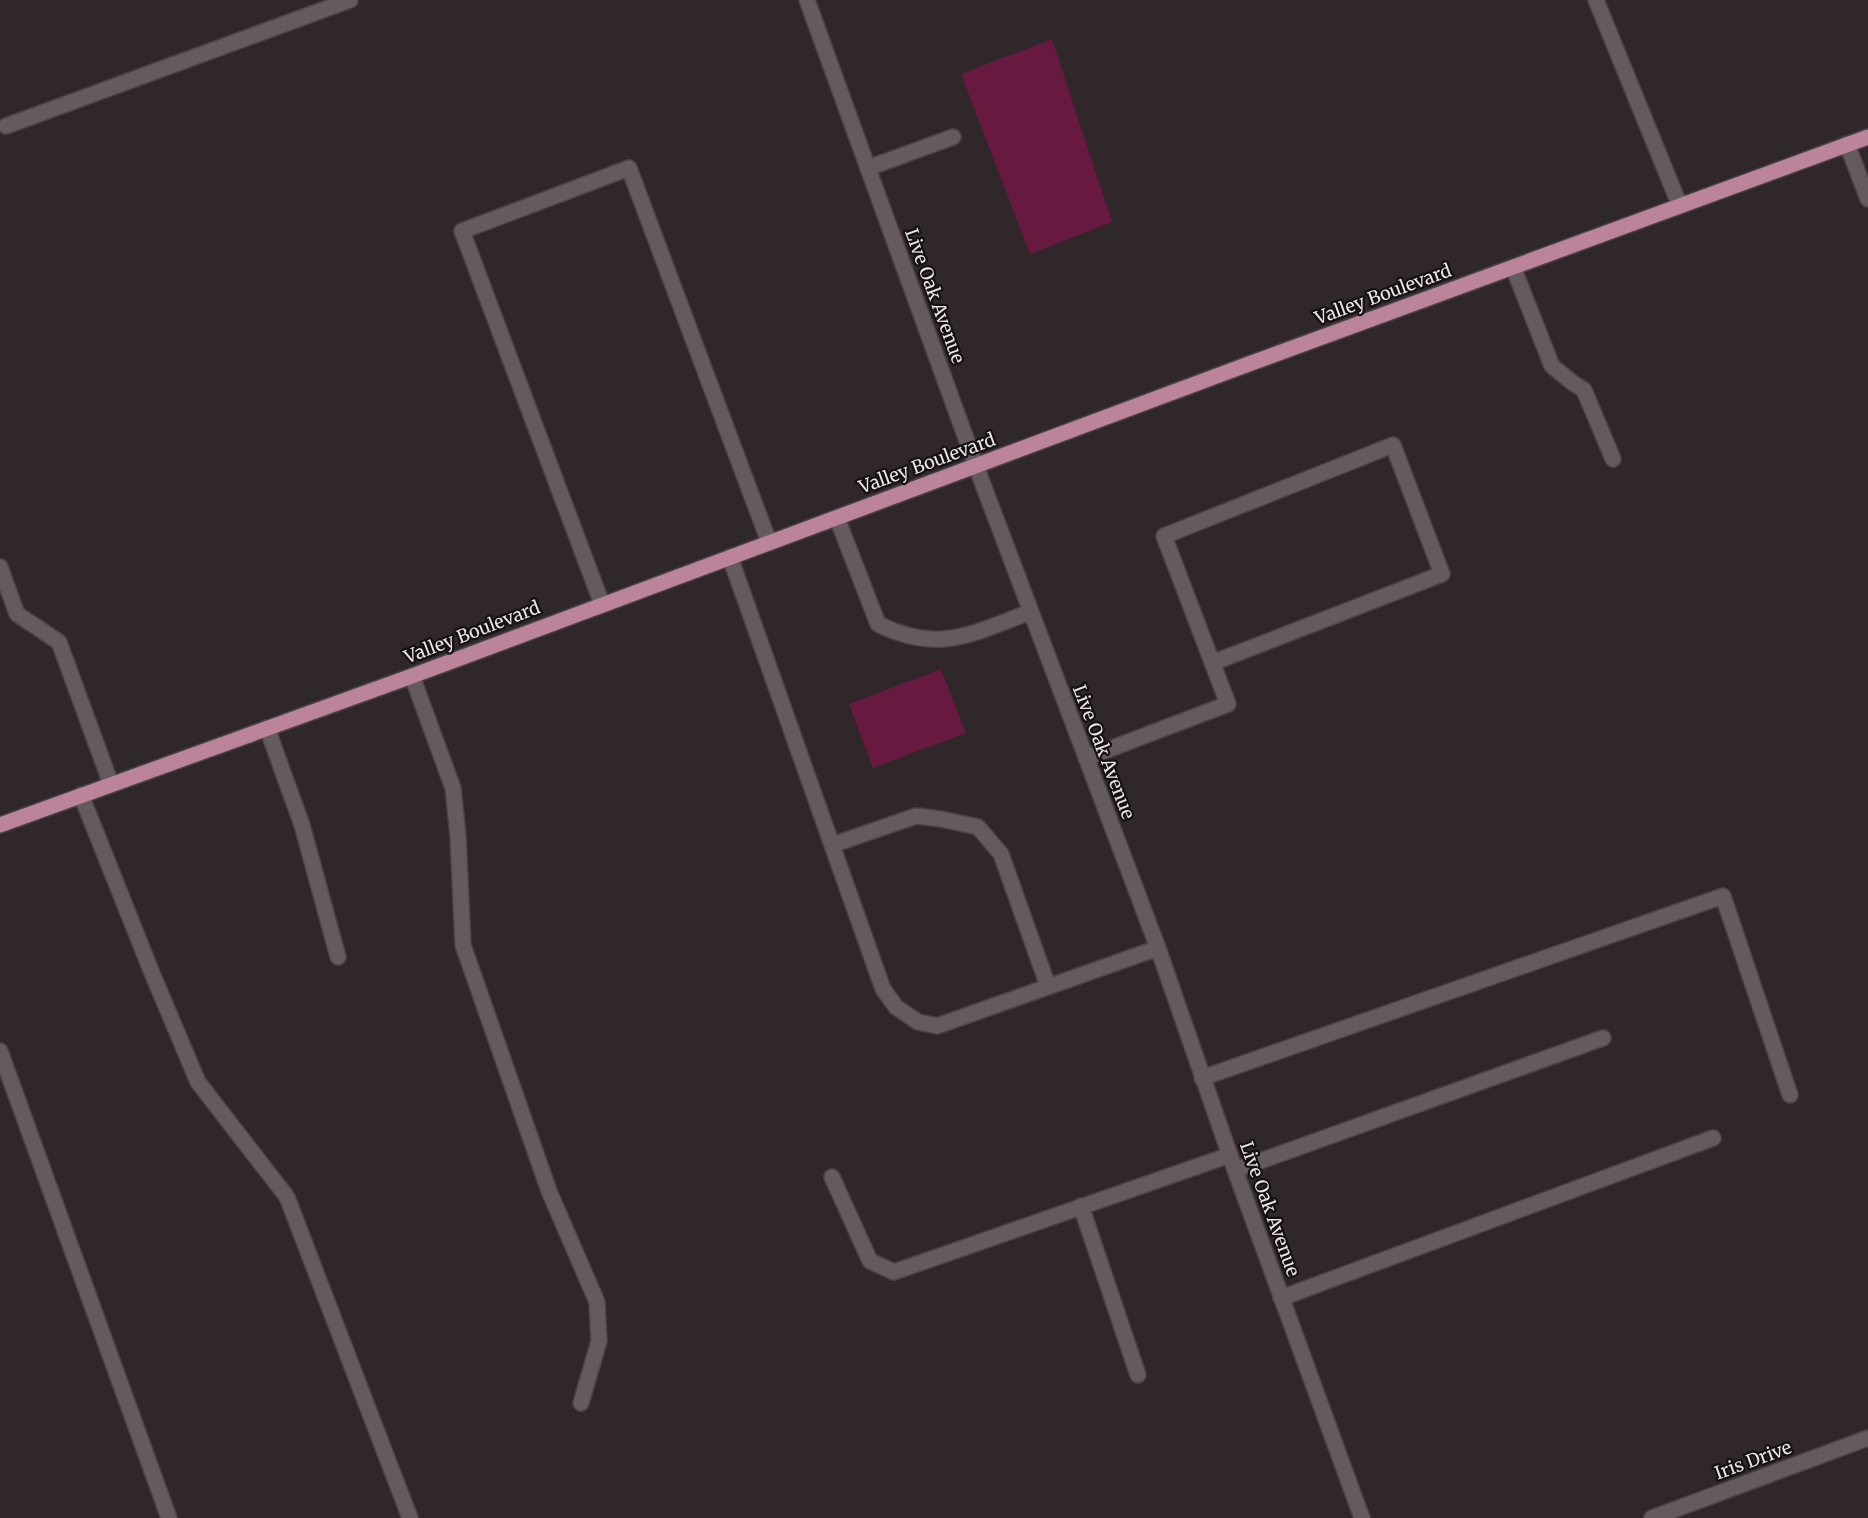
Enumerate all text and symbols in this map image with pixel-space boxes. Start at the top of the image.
street label: Live Oak Avenue [900,225,970,367]
street label: Valley Boulevard [1311,259,1455,330]
street label: Valley Boulevard [855,428,999,499]
street label: Valley Boulevard [400,595,543,669]
street label: Live Oak Avenue [1068,682,1140,822]
street label: Live Oak Avenue [1235,1138,1305,1280]
street label: Iris Drive [1711,1435,1795,1485]

